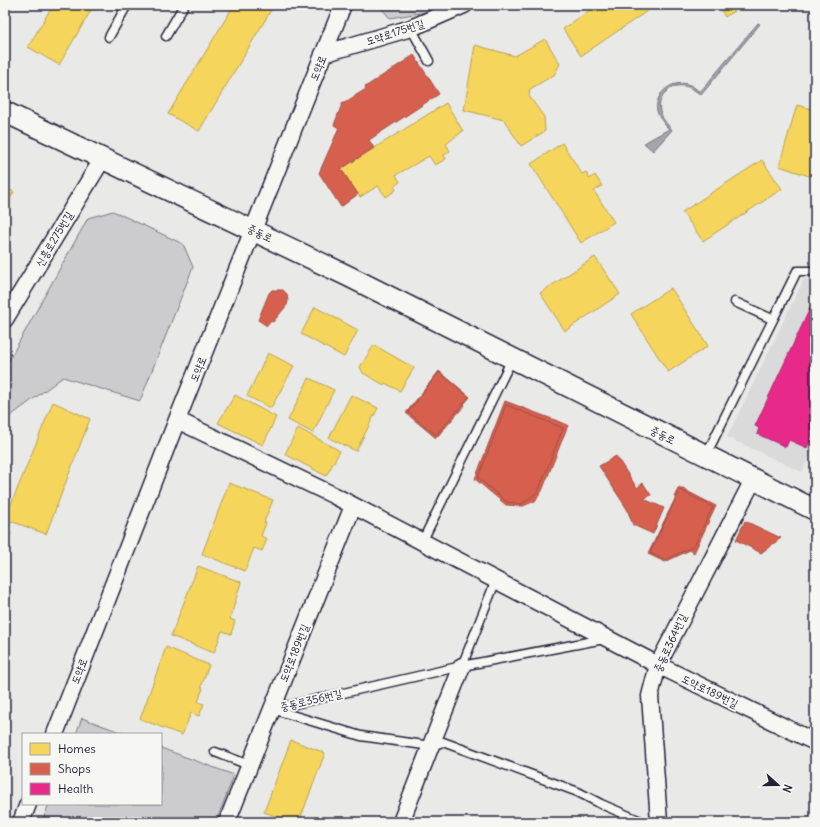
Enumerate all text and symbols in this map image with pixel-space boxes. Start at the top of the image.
street label: 도약로175번길 [364,16,426,48]
street label: 도약로 [307,53,330,83]
street label: 신흥로275번길 [32,209,76,269]
street label: 중동로 [245,221,275,245]
street label: 도약로 [187,354,210,384]
street label: 중동로 [648,423,678,447]
street label: 중동로364번길 [650,611,690,675]
street label: 도약로189번길 [276,622,312,684]
street label: 도약로 [68,656,90,686]
street label: 도약로189번길 [679,671,741,711]
street label: 중동로356번길 [279,686,343,714]
legend [22,733,162,805]
text: Homes [58,741,96,756]
text: Shops [58,761,91,776]
north arrow [758,765,798,805]
text: Health [58,781,94,796]
text: N [779,783,795,795]

